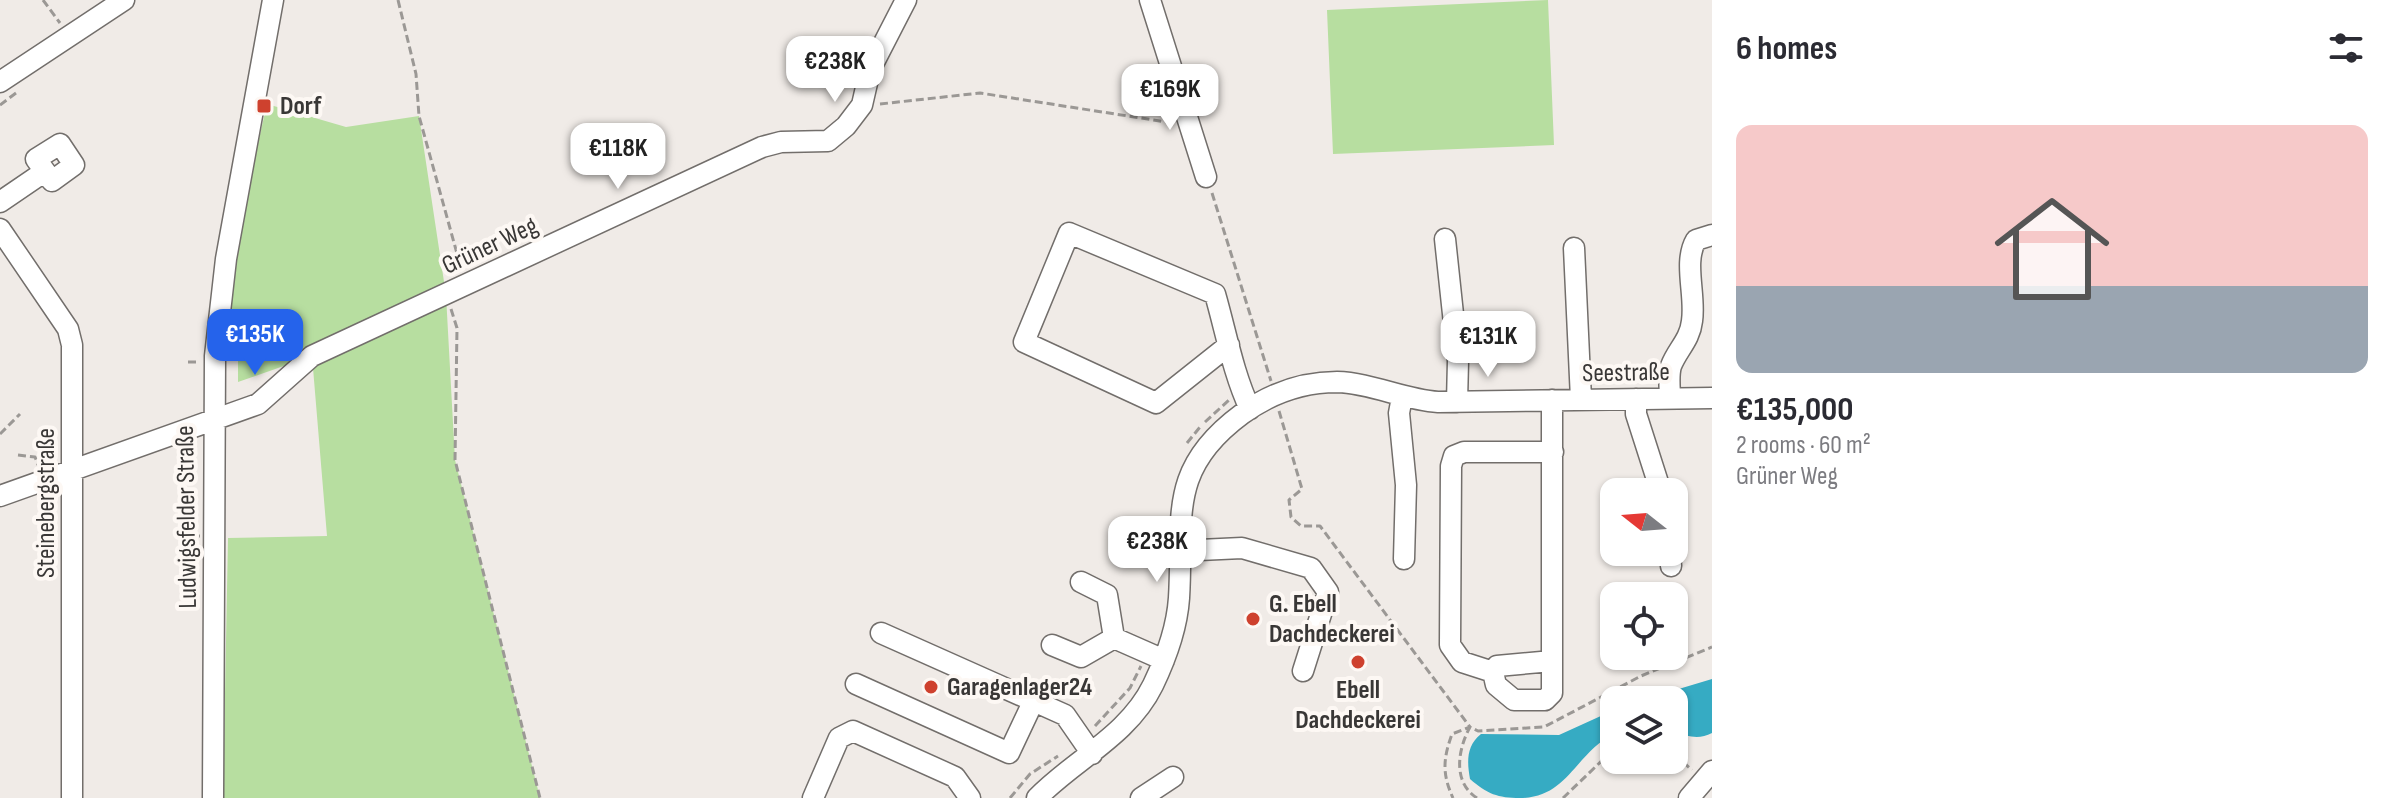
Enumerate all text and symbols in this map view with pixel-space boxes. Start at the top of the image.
icon: filters [2324,26,2368,70]
text: 6 homes [1736,28,1837,69]
pin: €238K [779,36,891,104]
text: €238K [804,46,866,77]
pin: €169K [1114,64,1226,132]
text: €169K [1139,74,1201,105]
place label: Dorf [280,91,322,122]
marker: Dorf [255,97,273,115]
pin: €118K [562,123,674,191]
text: €118K [588,133,648,164]
icon: home [1980,177,2124,321]
street label: Grüner Weg [437,210,543,282]
pin: €135K [199,309,311,377]
pin: €131K [1432,311,1544,379]
text: €135K [225,319,285,350]
text: €131K [1459,321,1517,352]
street label: Seestraße [1582,357,1670,389]
text: €135,000 [1736,389,1853,430]
street label: Ludwigsfelder Straße [170,425,204,609]
street label: Steinebergstraße [31,428,62,578]
text: 2 rooms · 60 m² [1736,430,1871,461]
text: Grüner Weg [1736,461,1838,492]
north arrow [1600,478,1688,566]
map controls [1600,478,1688,774]
pin: €238K [1101,516,1213,584]
text: €238K [1126,526,1188,557]
button: locate [1600,582,1688,670]
place label: G. Ebell Dachdeckerei [1269,589,1395,650]
marker: G. Ebell Dachdeckerei [1244,610,1262,628]
marker: Ebell Dachdeckerei [1349,653,1367,671]
place label: Garagenlager24 [947,672,1092,703]
place label: Ebell Dachdeckerei [1295,675,1421,736]
marker: Garagenlager24 [922,678,940,696]
button: layers [1600,686,1688,774]

